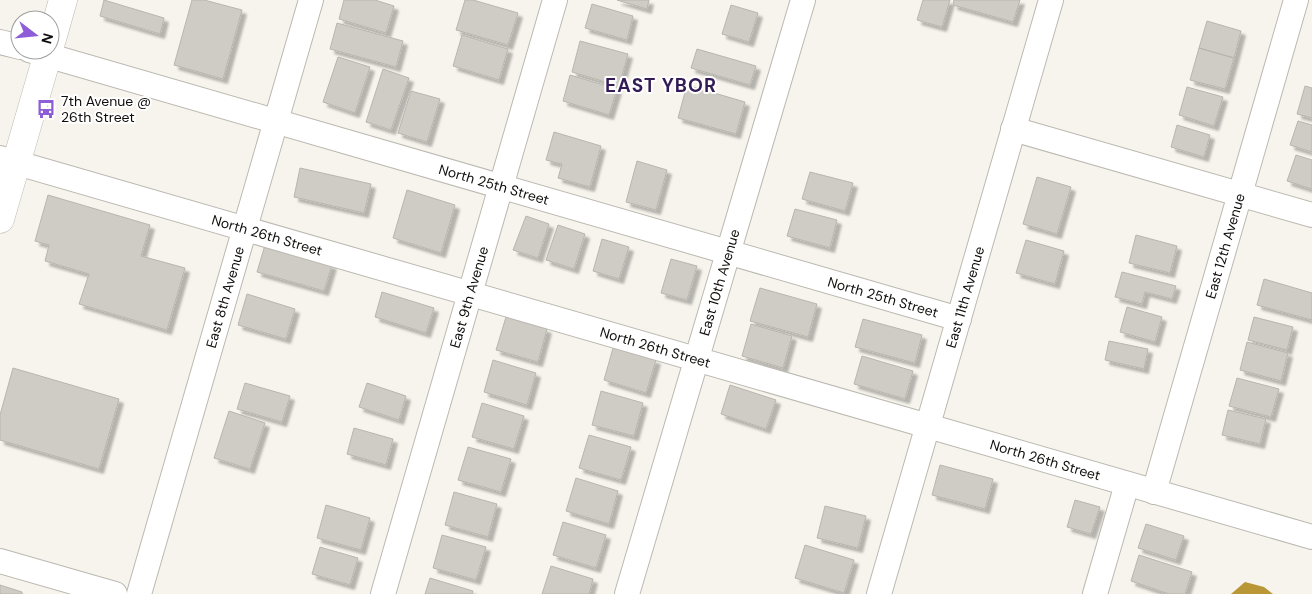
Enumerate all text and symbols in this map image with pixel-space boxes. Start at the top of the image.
north arrow [10,10,60,60]
text: N [37,31,58,46]
district label: EAST YBOR [605,73,717,98]
place label: 7th Avenue @ 26th Street [61,92,151,126]
bus stop icon: 7th Avenue @ 26th Street [35,98,57,120]
street label: North 25th Street [437,160,551,209]
street label: East 12th Avenue [1201,191,1249,301]
street label: North 26th Street [210,211,325,260]
street label: East 10th Avenue [695,227,744,338]
street label: East 8th Avenue [202,244,248,350]
street label: East 9th Avenue [446,244,492,350]
street label: East 11th Avenue [942,244,988,350]
street label: North 25th Street [826,273,940,322]
street label: North 26th Street [598,323,713,372]
street label: North 26th Street [988,435,1103,484]

